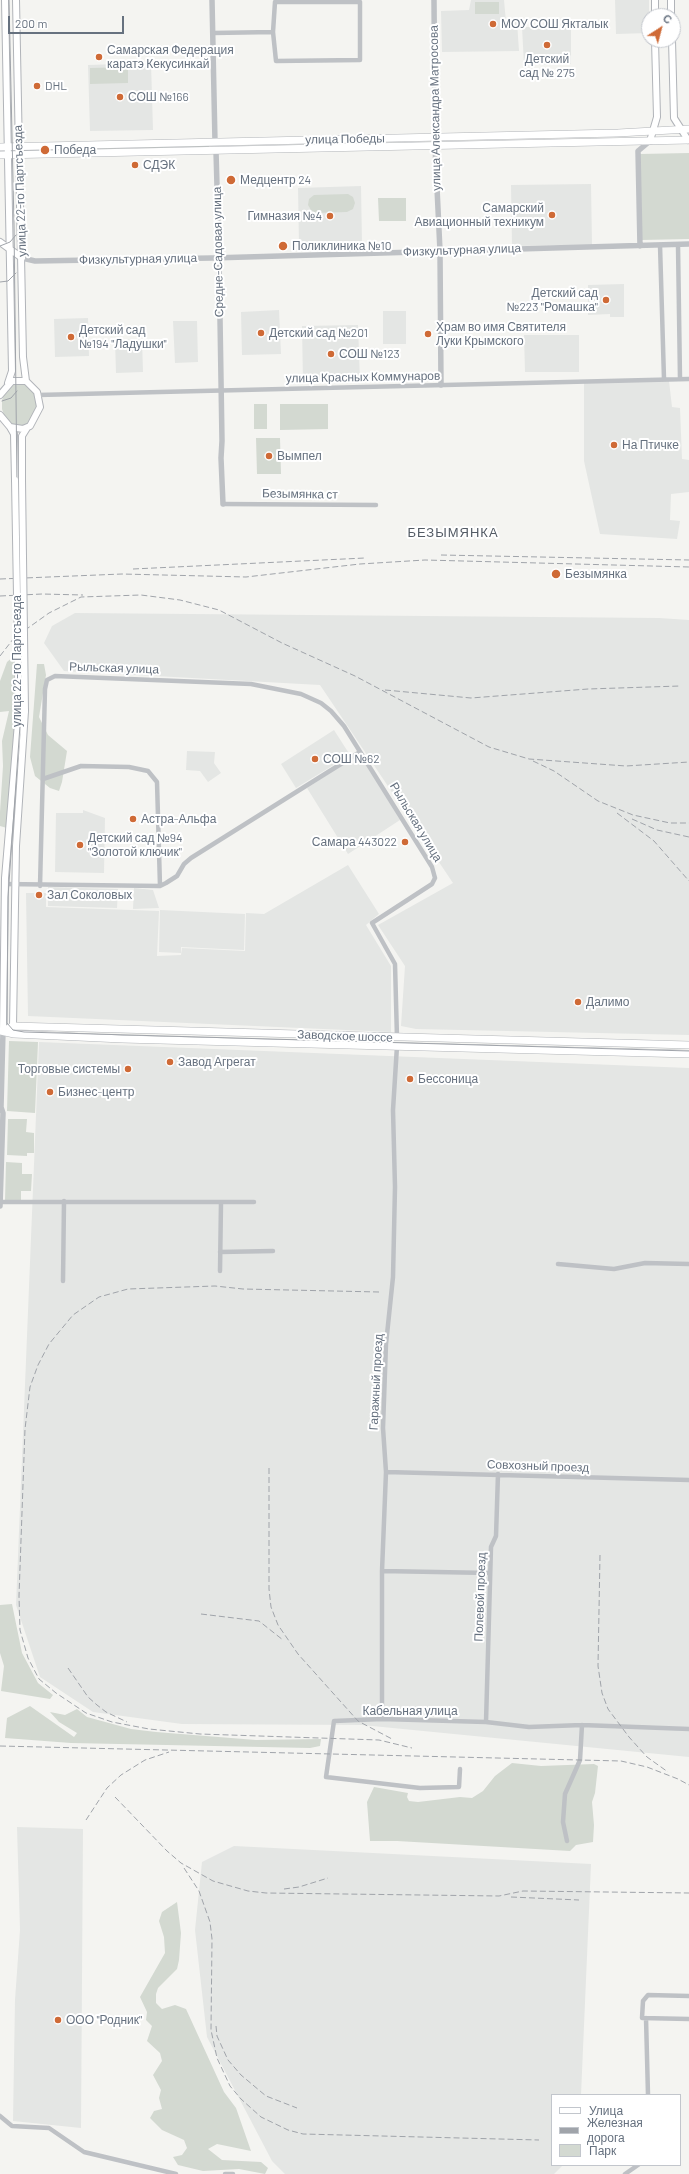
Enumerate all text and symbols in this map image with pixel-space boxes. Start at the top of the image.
scale bar [10,8,126,34]
north arrow [641,8,681,48]
text: С [661,11,675,26]
text: 200 m [15,16,47,30]
place label: МОУ СОШ Якталык [501,17,608,31]
marker: МОУ СОШ Якталык [488,19,498,29]
street label: улица Александра Матросова [426,25,444,191]
marker: Детский сад № 275 [542,40,552,50]
place label: Самарская Федерация каратэ Кекусинкай [107,43,234,71]
marker: Самарская Федерация каратэ Кекусинкай [94,52,104,62]
place label: Детский сад № 275 [519,52,575,80]
place label: DHL [45,79,67,93]
marker: DHL [32,81,42,91]
place label: СОШ №166 [128,90,189,104]
marker: СОШ №166 [115,92,125,102]
street label: улица 22-го Партсъезда [10,125,30,257]
street label: улица Победы [305,131,385,147]
place label: Победа [54,143,96,157]
marker: Победа [39,144,51,156]
place label: СДЭК [143,158,175,172]
marker: СДЭК [130,160,140,170]
place label: Медцентр 24 [240,173,311,187]
marker: Медцентр 24 [225,174,237,186]
street label: Средне-Садовая улица [210,187,226,317]
place label: Самарский Авиационный техникум [414,201,544,229]
place label: Гимназия №4 [247,209,322,223]
marker: Самарский Авиационный техникум [547,210,557,220]
marker: Гимназия №4 [325,211,335,221]
place label: Поликлиника №10 [292,239,392,253]
marker: Поликлиника №10 [277,240,289,252]
street label: Физкультурная улица [403,241,521,259]
street label: Физкультурная улица [79,251,197,267]
place label: Детский сад №223 "Ромашка" [507,286,598,314]
marker: Детский сад №223 "Ромашка" [601,295,611,305]
place label: Храм во имя Святителя Луки Крымского [436,320,566,348]
place label: Детский сад №194 "Ладушки" [79,323,167,351]
place label: Детский сад №201 [269,326,368,340]
marker: Детский сад №201 [256,328,266,338]
marker: Храм во имя Святителя Луки Крымского [423,329,433,339]
marker: Детский сад №194 "Ладушки" [66,332,76,342]
place label: СОШ №123 [339,347,400,361]
marker: СОШ №123 [326,349,336,359]
street label: улица Красных Коммунаров [286,368,440,386]
place label: На Птичке [622,438,679,452]
marker: На Птичке [609,440,619,450]
place label: Вымпел [277,449,322,463]
marker: Вымпел [264,451,274,461]
street label: Безымянка ст [262,486,338,502]
district label: БЕЗЫМЯНКА [407,525,499,541]
place label: Безымянка [565,567,627,581]
marker: Безымянка [550,568,562,580]
street label: улица 22-го Партсъезда [10,595,24,727]
street label: Рыльская улица [69,659,159,677]
place label: СОШ №62 [323,752,380,766]
marker: СОШ №62 [310,754,320,764]
street label: Рыльская улица [387,780,445,864]
place label: Астра-Альфа [141,812,216,826]
marker: Астра-Альфа [128,814,138,824]
place label: Детский сад №94 "Золотой ключик" [88,831,183,859]
place label: Самара 443022 [312,835,397,849]
marker: Самара 443022 [400,837,410,847]
marker: Детский сад №94 "Золотой ключик" [75,840,85,850]
place label: Зал Соколовых [47,888,132,902]
marker: Зал Соколовых [34,890,44,900]
place label: Далимо [586,995,629,1009]
marker: Далимо [573,997,583,1007]
street label: Заводское шоссе [297,1027,393,1045]
place label: Завод Агрегат [178,1055,256,1069]
marker: Завод Агрегат [165,1057,175,1067]
place label: Торговые системы [18,1062,120,1076]
marker: Торговые системы [123,1064,133,1074]
place label: Бессоница [418,1072,478,1086]
marker: Бессоница [405,1074,415,1084]
place label: Бизнес-центр [58,1085,134,1099]
marker: Бизнес-центр [45,1087,55,1097]
street label: Гаражный проезд [366,1333,386,1431]
street label: Совхозный проезд [487,1457,589,1475]
street label: Полевой проезд [471,1552,489,1642]
street label: Кабельная улица [362,1704,458,1718]
place label: ООО "Родник" [66,2013,142,2027]
marker: ООО "Родник" [53,2015,63,2025]
legend [551,2094,681,2166]
text: Улица [589,2103,623,2117]
text: Железная дорога [587,2115,643,2144]
text: Парк [589,2143,616,2157]

